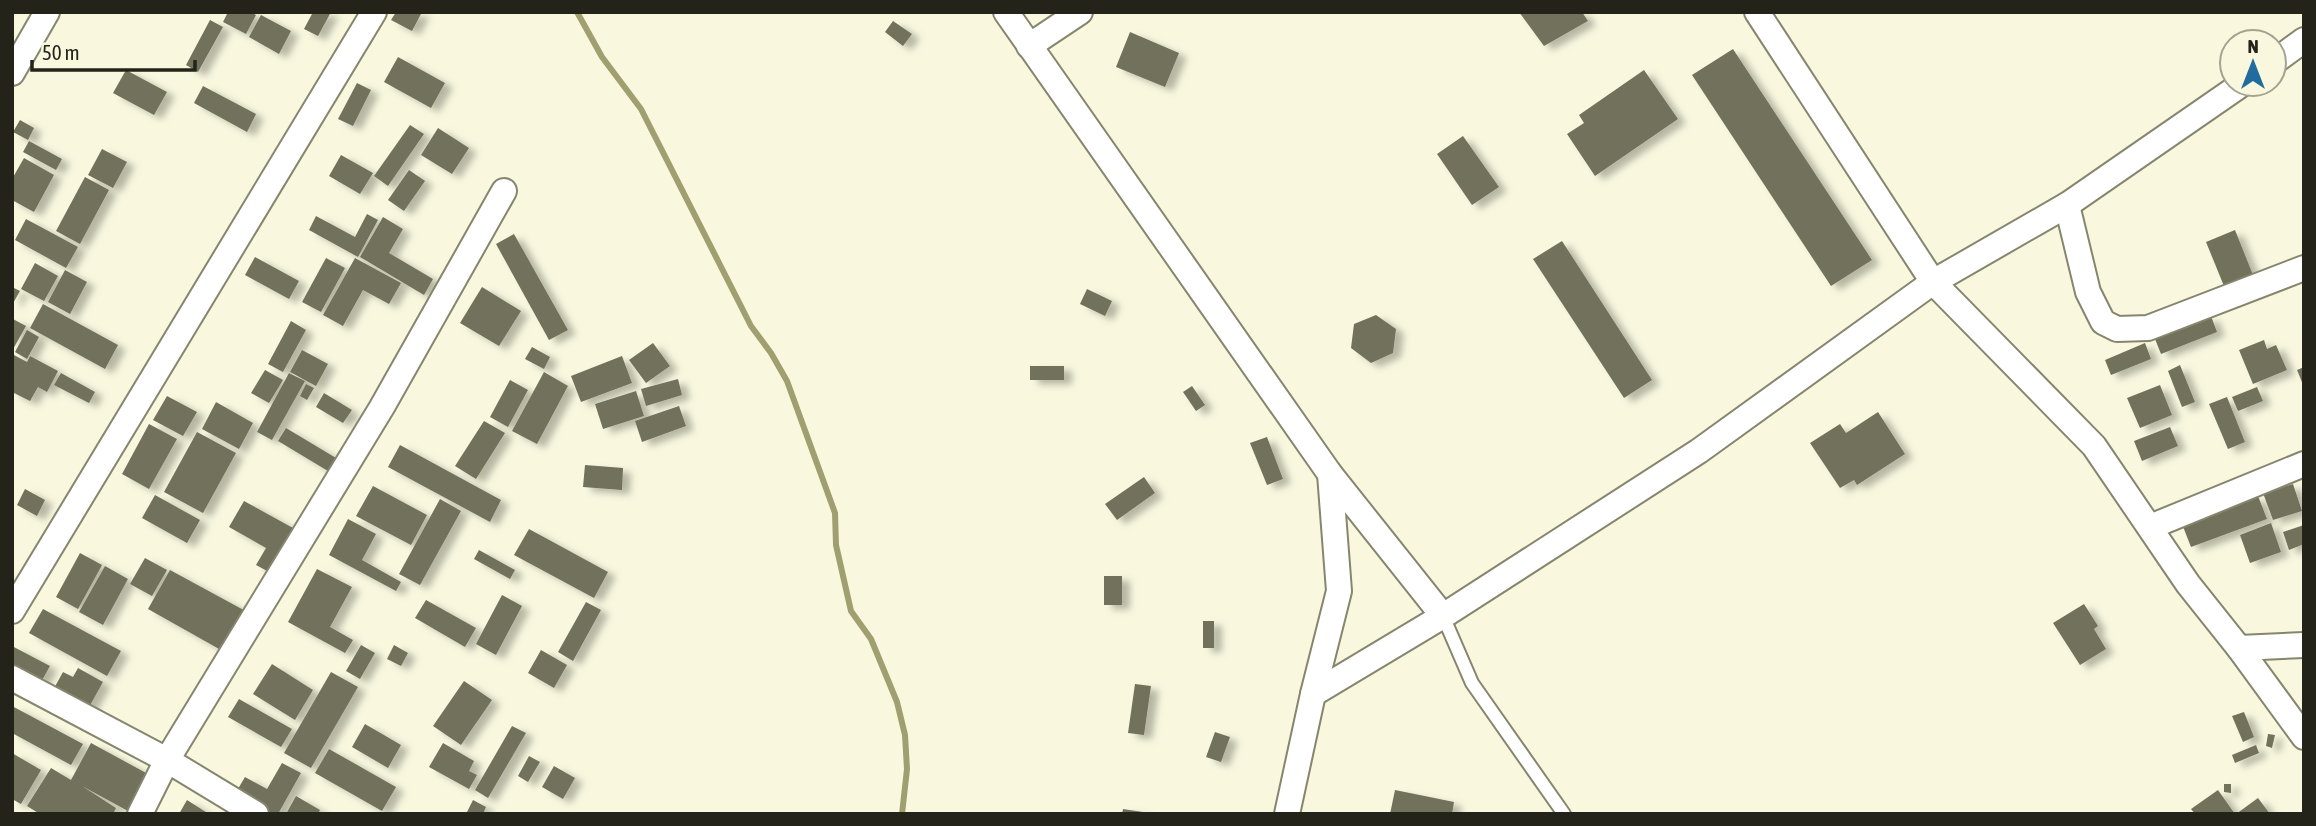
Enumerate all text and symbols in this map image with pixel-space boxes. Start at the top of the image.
scale bar [32,28,194,72]
north arrow [2218,28,2288,98]
text: N [2247,35,2259,57]
text: 50 m [42,40,80,64]

